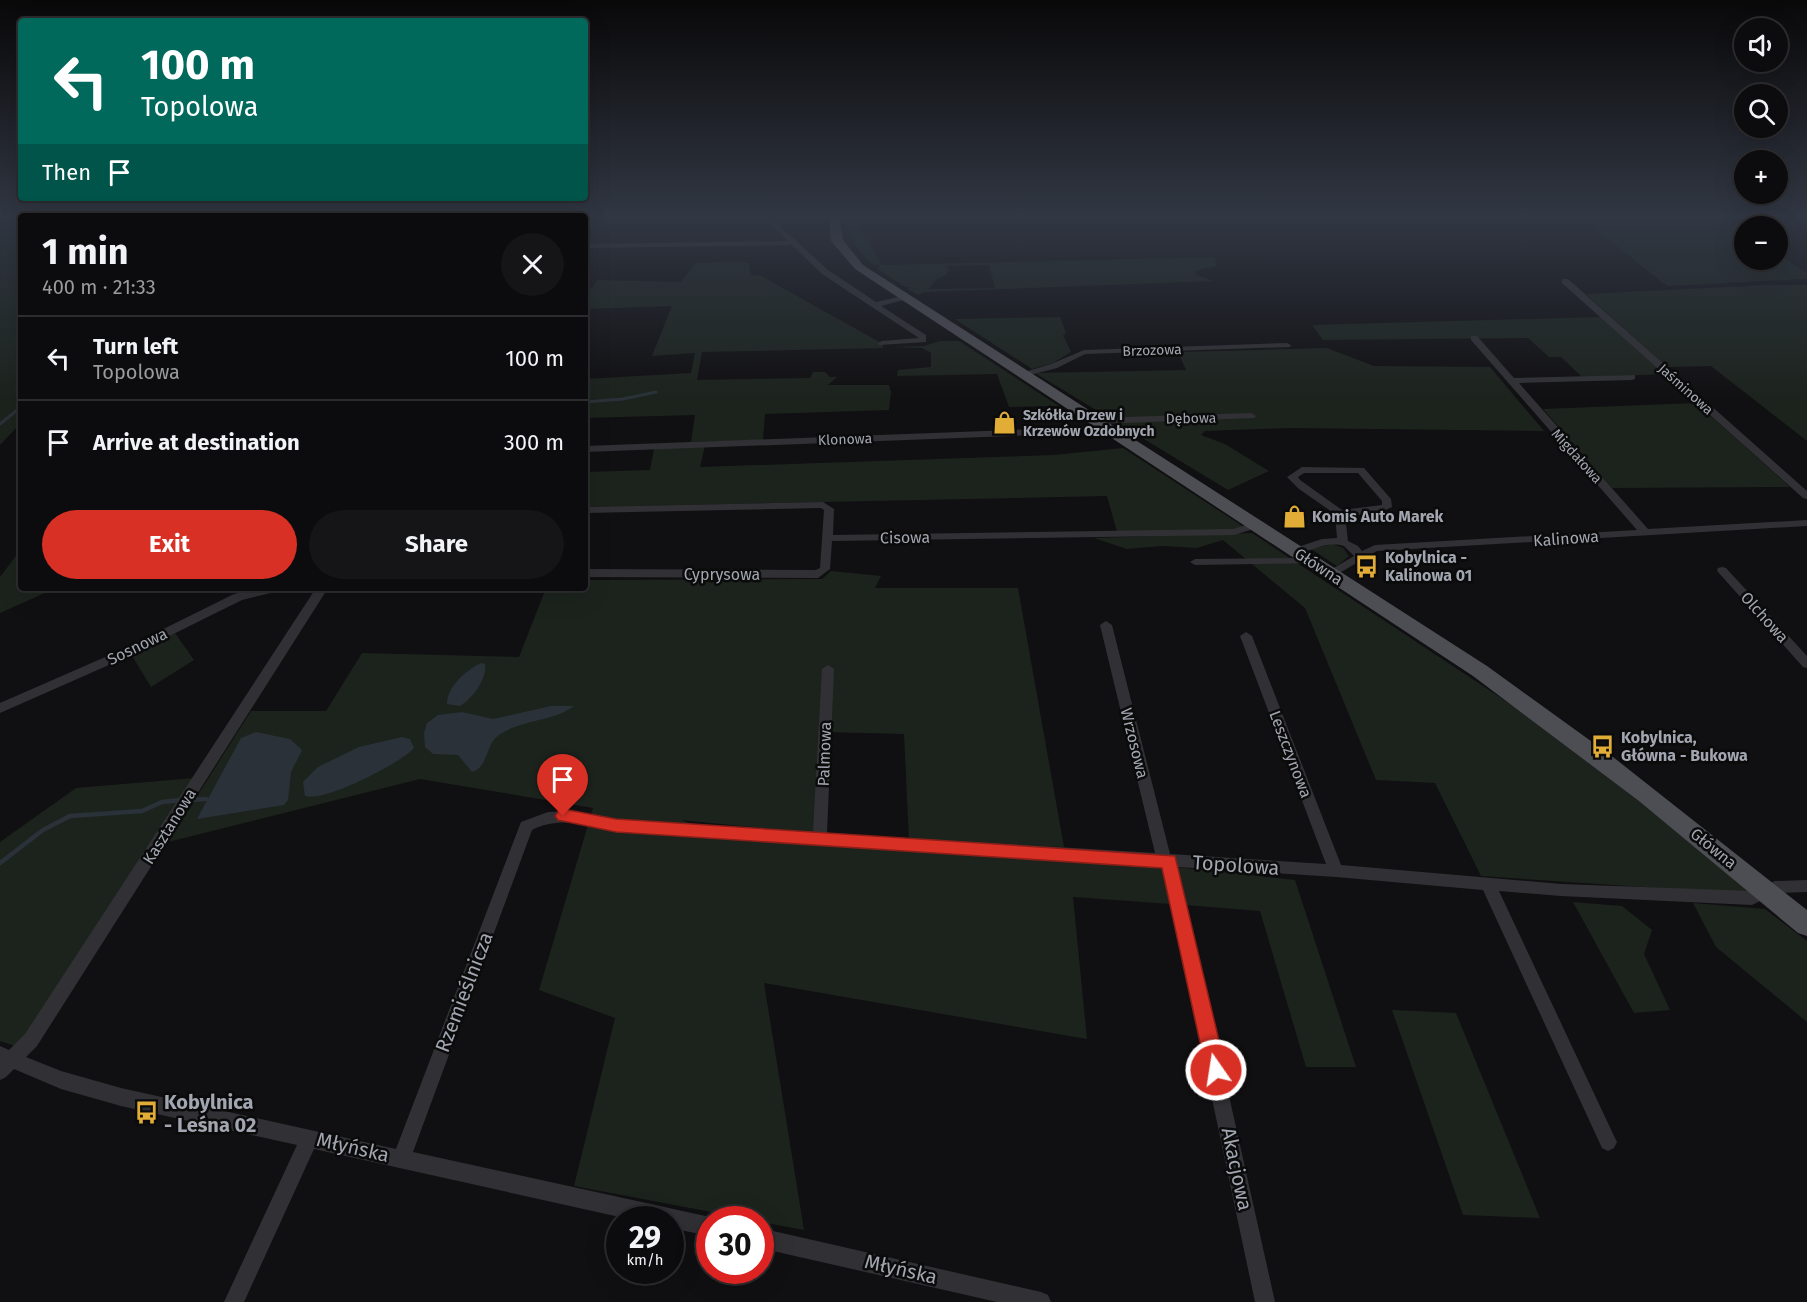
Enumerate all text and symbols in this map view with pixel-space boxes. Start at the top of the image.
map controls [1734,18,1788,270]
button: sound [1734,18,1788,72]
text: 100 m [141,40,255,90]
icon: left [42,42,120,120]
button: search [1734,84,1788,138]
text: Topolowa [141,91,258,123]
button: + [1734,150,1788,204]
icon: arrive [103,156,136,189]
text: Then [42,159,91,186]
button: − [1734,216,1788,270]
text: 1 min [42,230,129,274]
button: close [501,233,564,296]
text: 400 m · 21:33 [42,275,156,299]
text: Turn left [93,333,178,360]
street label: Brzozowa [1122,341,1182,360]
icon: left [42,342,75,375]
text: 100 m [505,345,564,372]
text: Topolowa [93,360,180,384]
street label: Jaśminowa [1655,360,1717,418]
place label: Szkółka Drzew i Krzewów Ozdobnych [1023,407,1155,440]
shop icon: Szkółka Drzew i Krzewów Ozdobnych [992,410,1018,436]
street label: Dębowa [1166,410,1216,427]
icon: arrive [42,426,75,459]
street label: Migdałowa [1548,426,1606,487]
text: Arrive at destination [93,429,300,456]
text: 300 m [504,429,564,456]
street label: Klonowa [818,430,872,449]
shop icon: Komis Auto Marek [1281,503,1307,529]
place label: Komis Auto Marek [1312,507,1443,526]
button: Exit [42,510,297,579]
button: Share [309,510,564,579]
street label: Kalinowa [1533,527,1600,550]
street label: Cisowa [880,528,930,547]
street label: Główna [1291,544,1346,589]
place label: Kobylnica - Kalinowa 01 [1385,548,1472,585]
bus stop icon: Kobylnica - Kalinowa 01 [1354,553,1380,579]
street label: Cyprysowa [684,565,760,584]
street label: Olchowa [1737,588,1792,647]
street label: Sosnowa [104,624,170,669]
street label: Wrzosowa [1117,706,1152,780]
street label: Leszczynowa [1265,708,1316,800]
street label: Palmowa [814,721,835,787]
place label: Kobylnica, Główna - Bukowa [1621,728,1748,765]
bus stop icon: Kobylnica, Główna - Bukowa [1590,733,1616,759]
pin [537,754,588,816]
icon: arrive [546,763,579,796]
street label: Kasztanowa [139,785,200,868]
street label: Główna [1687,824,1741,873]
street label: Topolowa [1192,850,1280,880]
street label: Rzemieślnicza [430,929,498,1055]
position arrow [1184,1038,1248,1102]
place label: Kobylnica - Leśna 02 [164,1090,256,1137]
bus stop icon: Kobylnica - Leśna 02 [133,1100,159,1126]
street label: Akacjowa [1217,1125,1257,1213]
street label: Młyńska [314,1127,392,1167]
speed limit sign: 30 [696,1206,774,1284]
text: 29 [629,1220,661,1256]
street label: Młyńska [862,1249,940,1289]
text: km/h [626,1251,664,1269]

